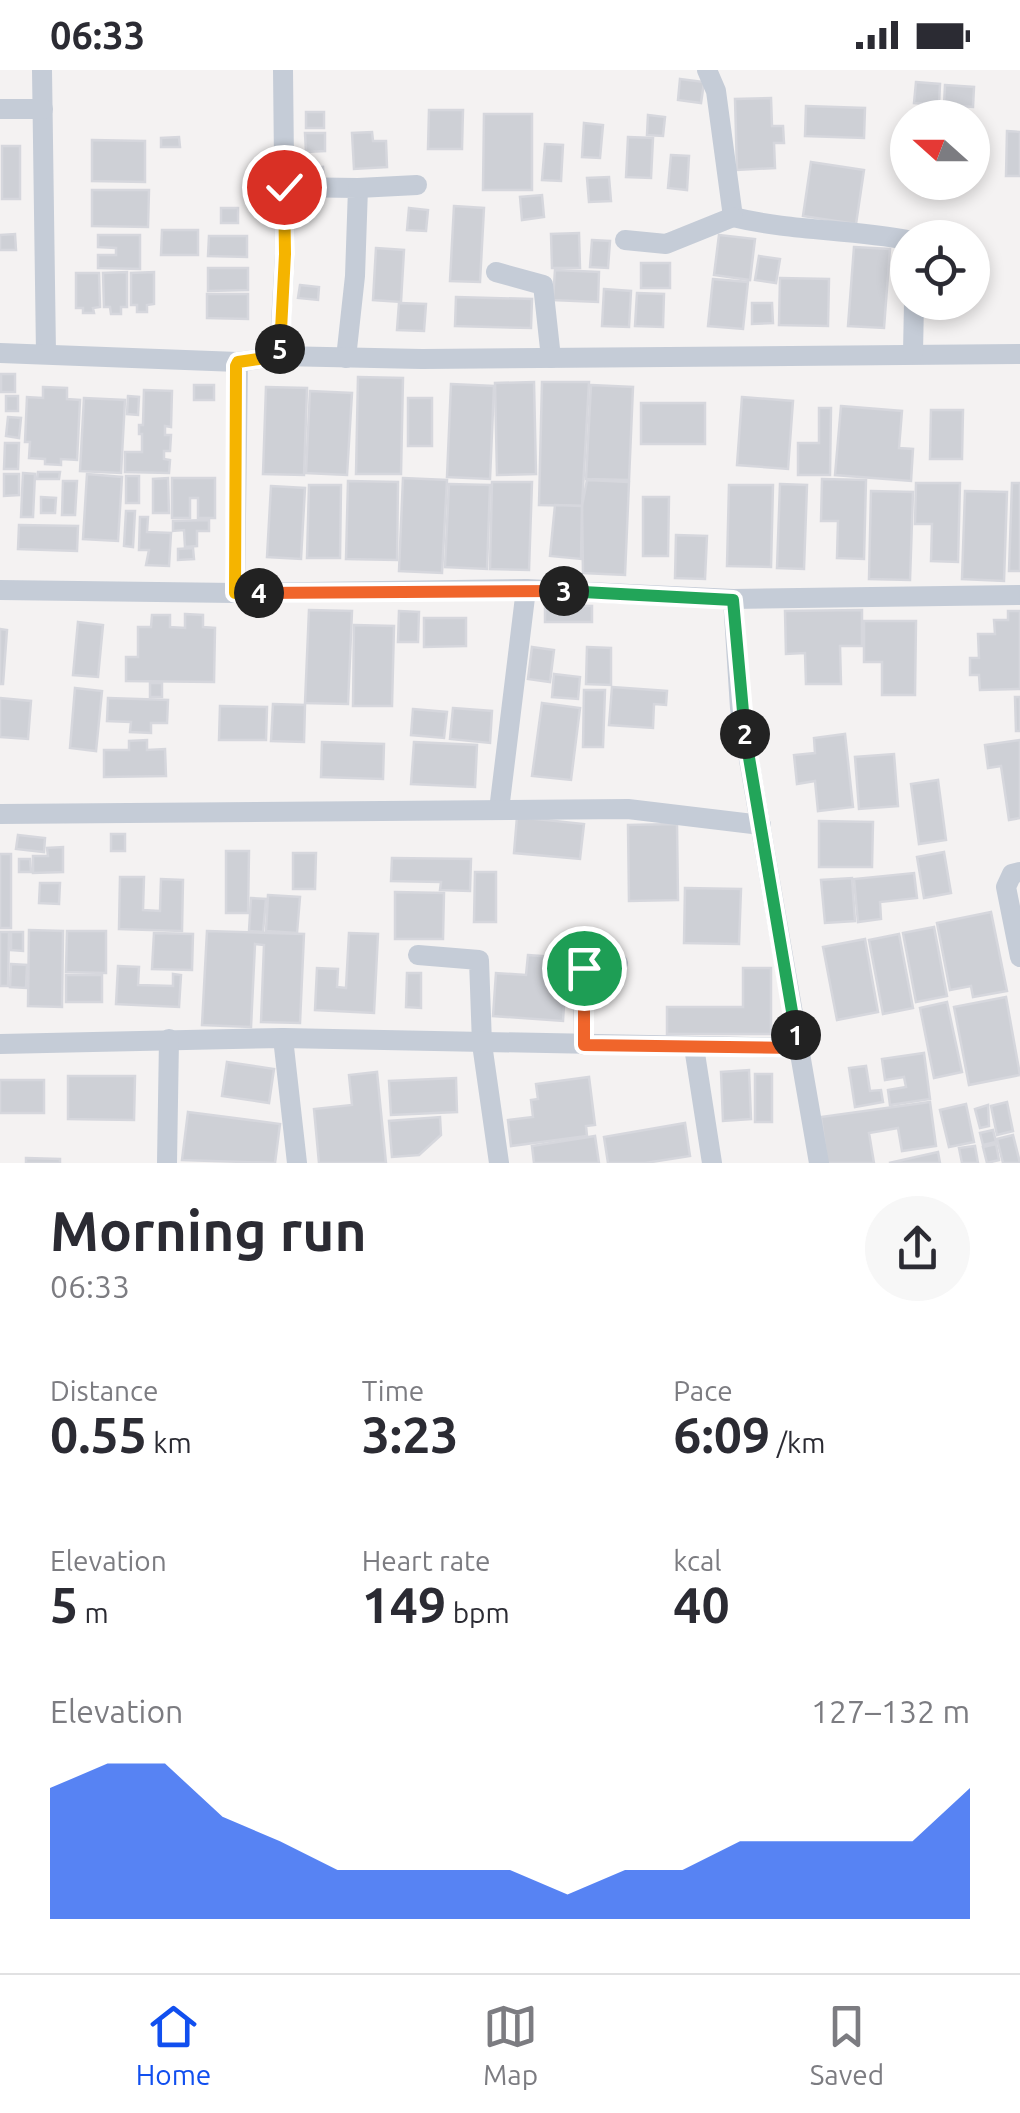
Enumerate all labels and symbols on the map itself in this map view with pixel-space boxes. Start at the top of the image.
north arrow [890,100,990,200]
pin [242,145,327,230]
pin: 5 [255,324,305,374]
pin: 3 [539,566,589,616]
pin: 4 [234,568,284,618]
pin: 2 [720,709,770,759]
pin [542,926,627,1011]
pin: 1 [771,1010,821,1060]

